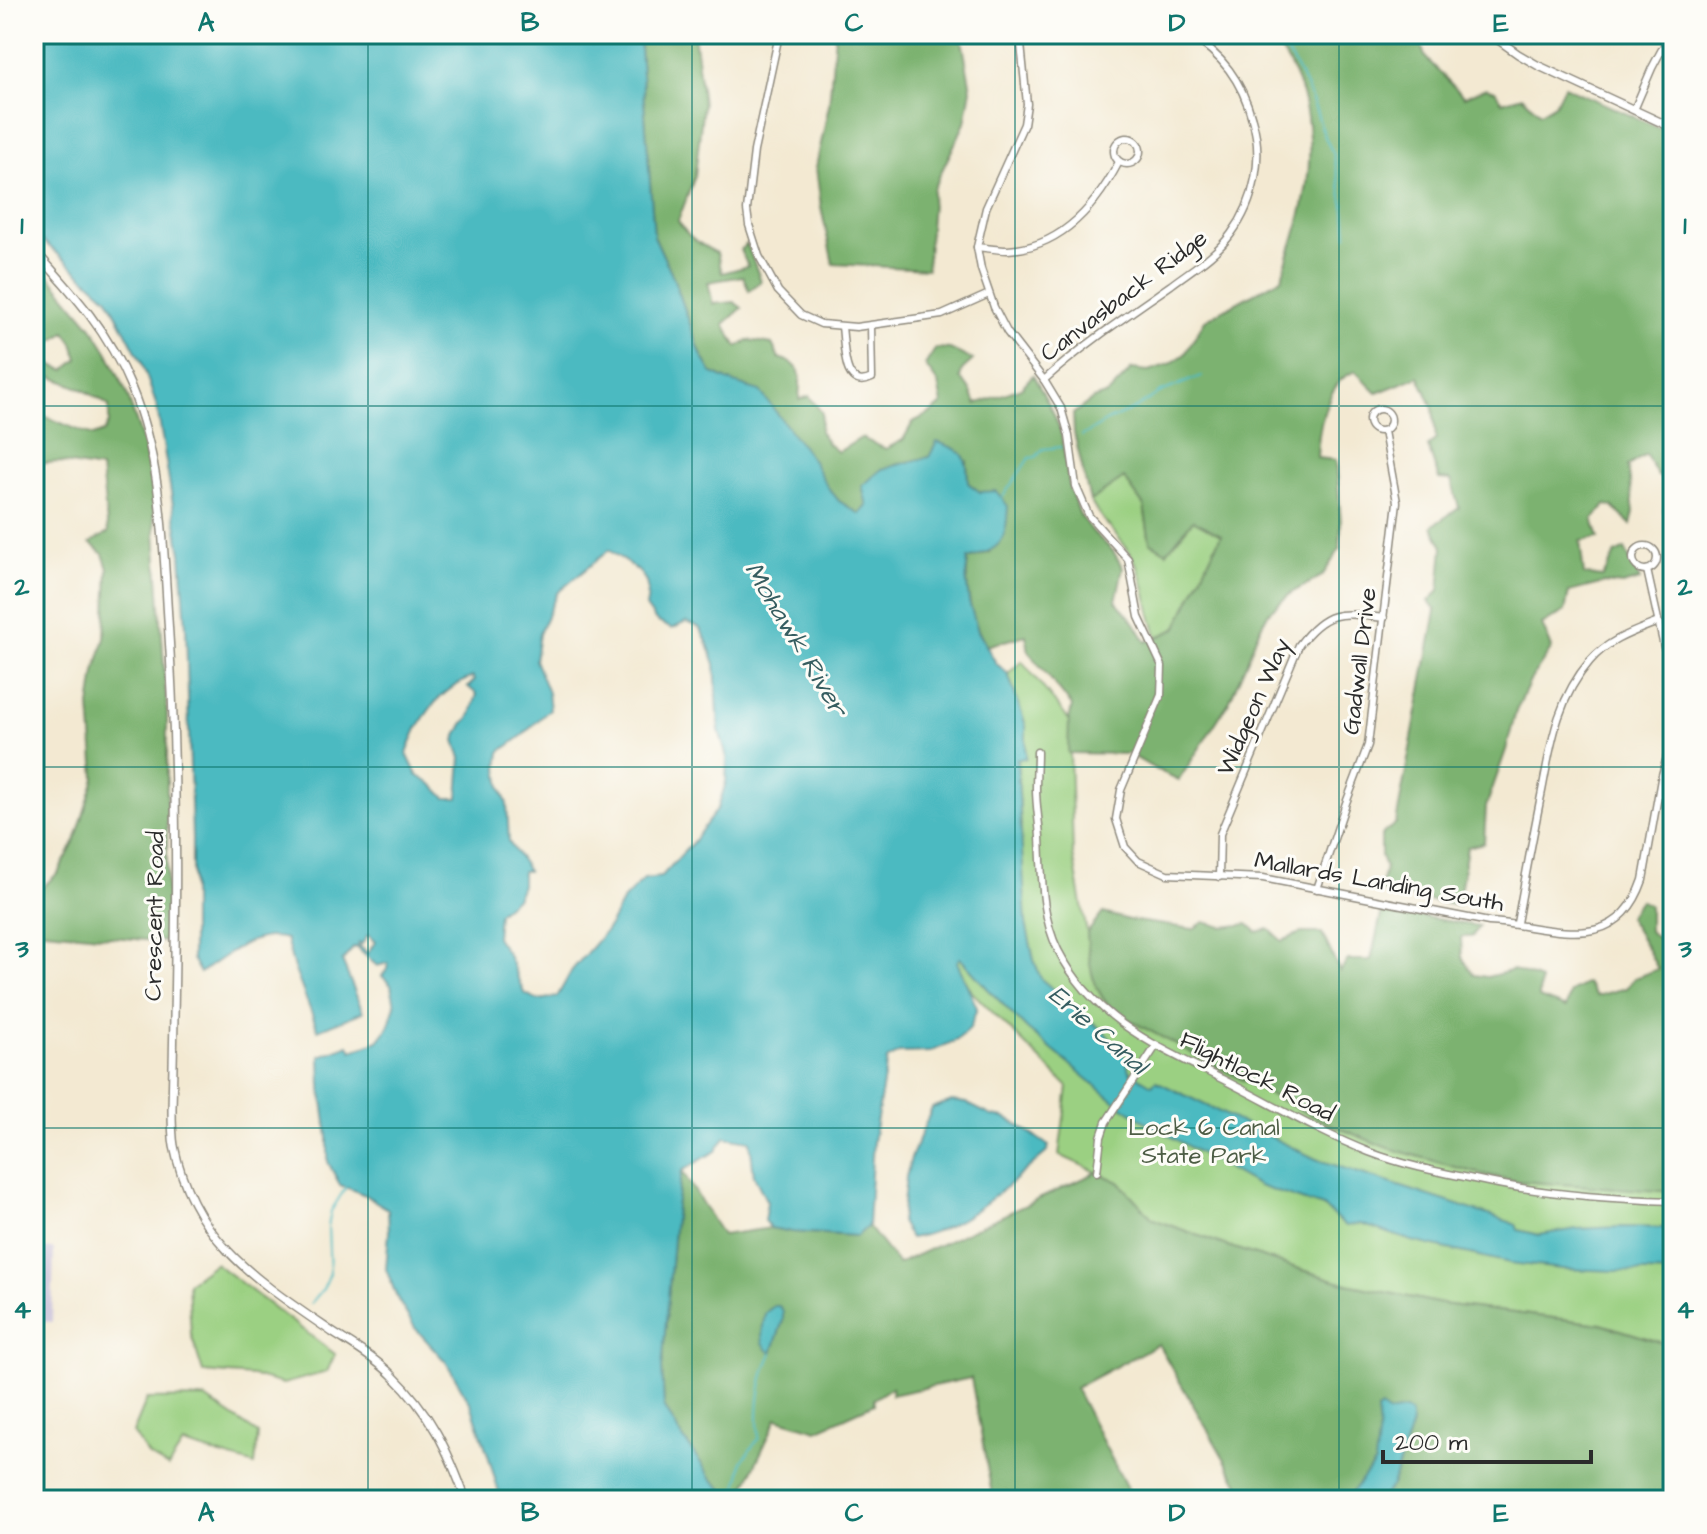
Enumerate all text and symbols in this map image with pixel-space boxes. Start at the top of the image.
text: A [198,5,215,41]
text: B [521,5,540,41]
text: C [845,5,864,41]
text: D [1169,5,1186,41]
text: E [1493,5,1509,41]
text: 1 [20,208,24,244]
text: 1 [1683,208,1687,244]
street label: Canvasback Ridge [1033,222,1215,371]
water label: Mohawk River [736,555,858,725]
text: 2 [14,569,30,605]
text: 2 [1677,569,1693,605]
street label: Gadwall Drive [1334,586,1386,736]
street label: Widgeon Way [1209,633,1300,781]
street label: Crescent Road [137,831,173,1001]
street label: Mallards Landing South [1252,843,1506,922]
text: 3 [14,931,29,967]
text: 3 [1677,931,1692,967]
water label: Erie Canal [1041,977,1157,1085]
street label: Flightlock Road [1173,1023,1340,1132]
park label: Lock 6 Canal State Park [1128,1111,1280,1173]
text: 4 [13,1292,31,1328]
text: 4 [1676,1292,1694,1328]
scale bar [1383,1414,1591,1464]
text: 200 m [1395,1426,1468,1460]
text: A [198,1495,215,1531]
text: B [521,1495,540,1531]
text: C [845,1495,864,1531]
text: D [1169,1495,1186,1531]
text: E [1493,1495,1509,1531]

